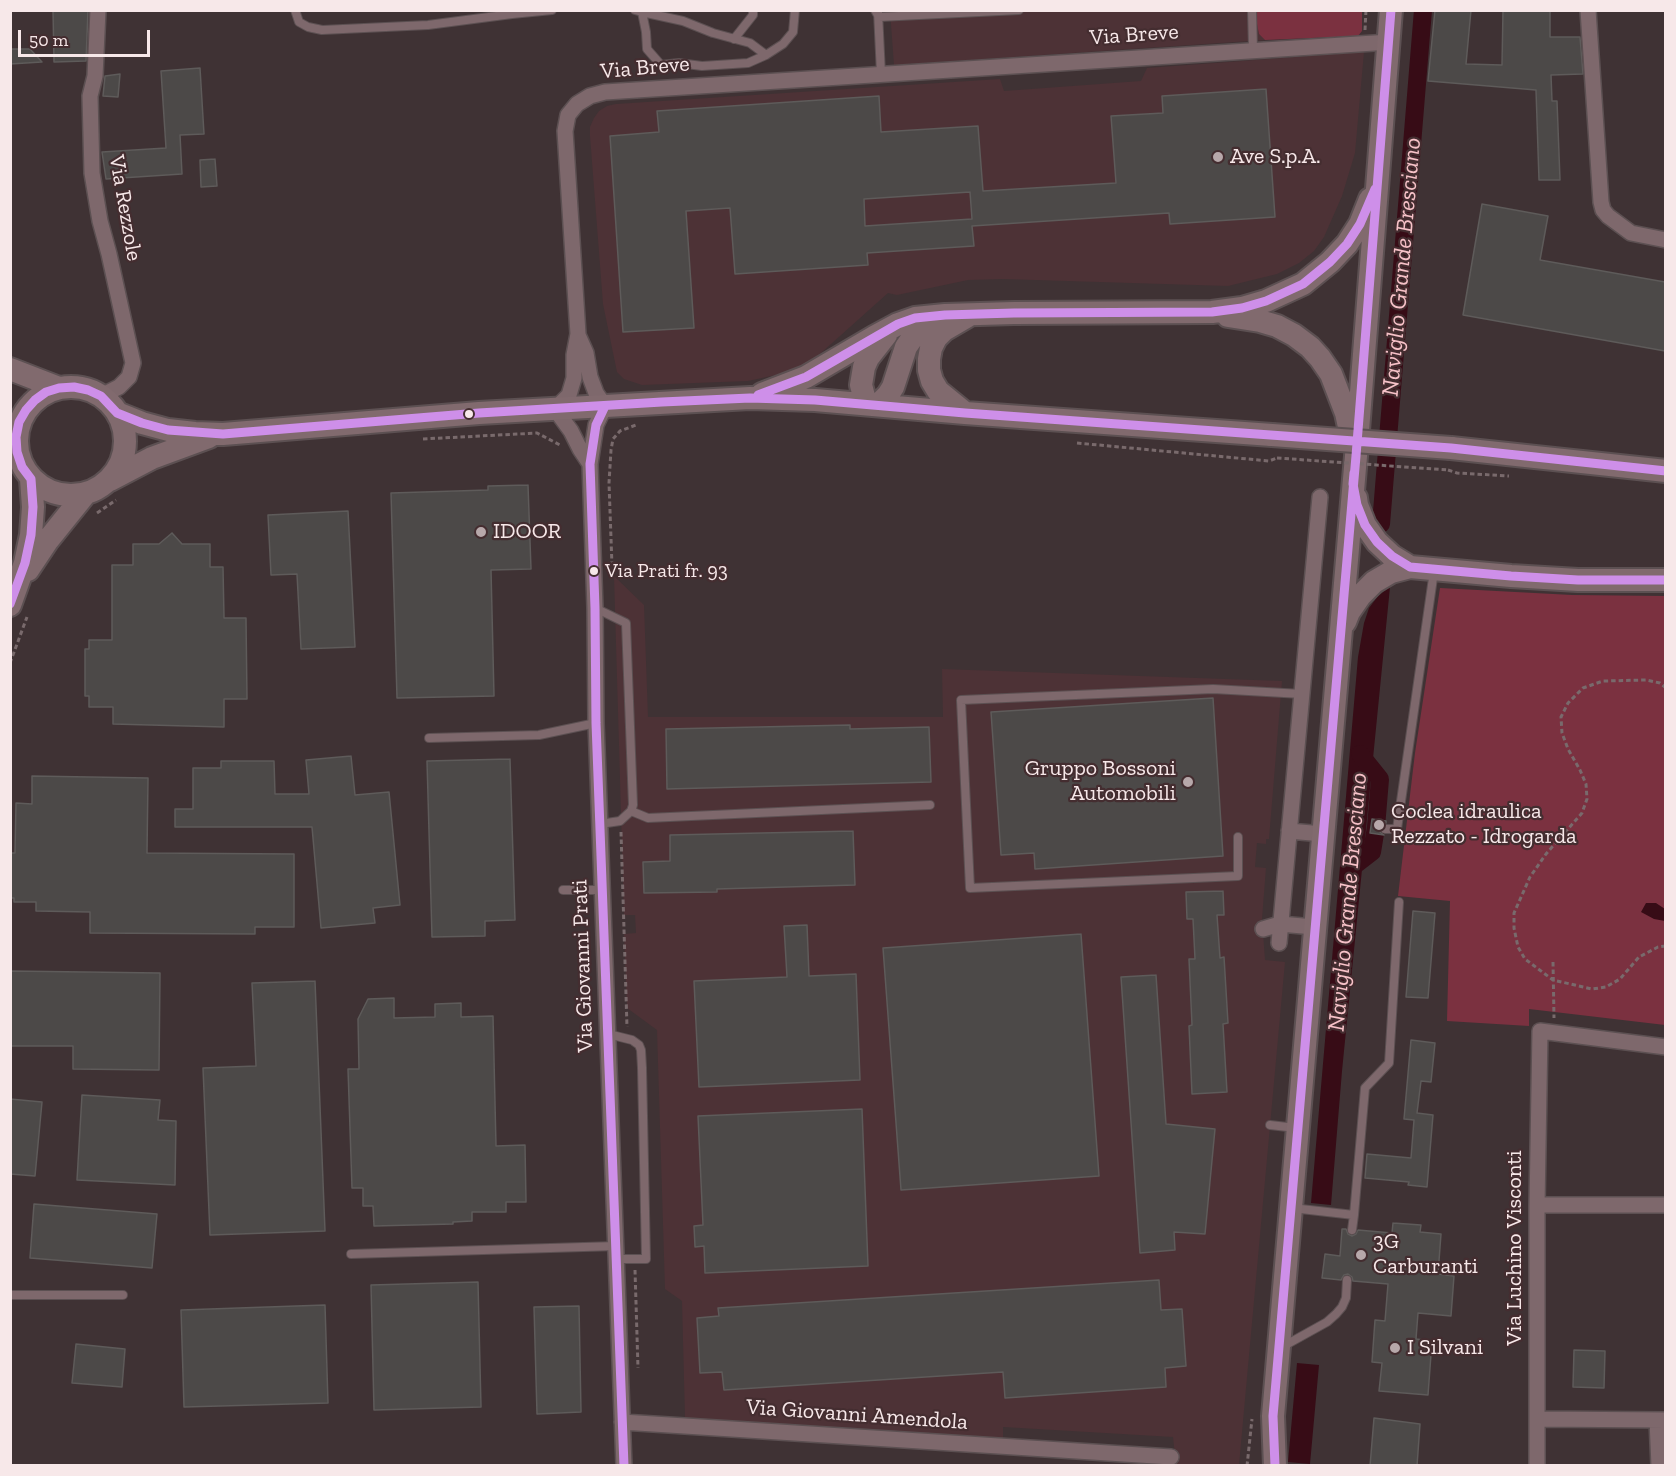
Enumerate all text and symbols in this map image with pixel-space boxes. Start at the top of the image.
scale bar [21,18,153,56]
street label: Via Breve [1089,19,1179,51]
text: 50 m [29,29,68,51]
street label: Via Breve [599,51,691,85]
water label: Naviglio Grande Bresciano [1376,136,1428,398]
place label: Ave S.p.A. [1230,144,1321,170]
marker: Ave S.p.A. [1211,150,1225,164]
street label: Via Rezzole [103,153,147,263]
unlabelled marker [463,408,475,420]
place label: IDOOR [493,519,561,545]
marker: IDOOR [474,525,488,539]
place label: Via Prati fr. 93 [605,559,728,583]
marker: Via Prati fr. 93 [588,565,600,577]
place label: Gruppo Bossoni Automobili [1025,756,1176,807]
water label: Naviglio Grande Bresciano [1322,771,1374,1033]
marker: Gruppo Bossoni Automobili [1181,775,1195,789]
place label: Coclea idraulica Rezzato - Idrogarda [1391,799,1577,850]
marker: Coclea idraulica Rezzato - Idrogarda [1372,818,1386,832]
street label: Via Giovanni Prati [567,879,599,1053]
street label: Via Luchino Visconti [1502,1150,1528,1346]
place label: 3G Carburanti [1373,1229,1478,1280]
marker: 3G Carburanti [1354,1248,1368,1262]
place label: I Silvani [1407,1335,1483,1361]
marker: I Silvani [1388,1341,1402,1355]
street label: Via Giovanni Amendola [745,1394,969,1436]

